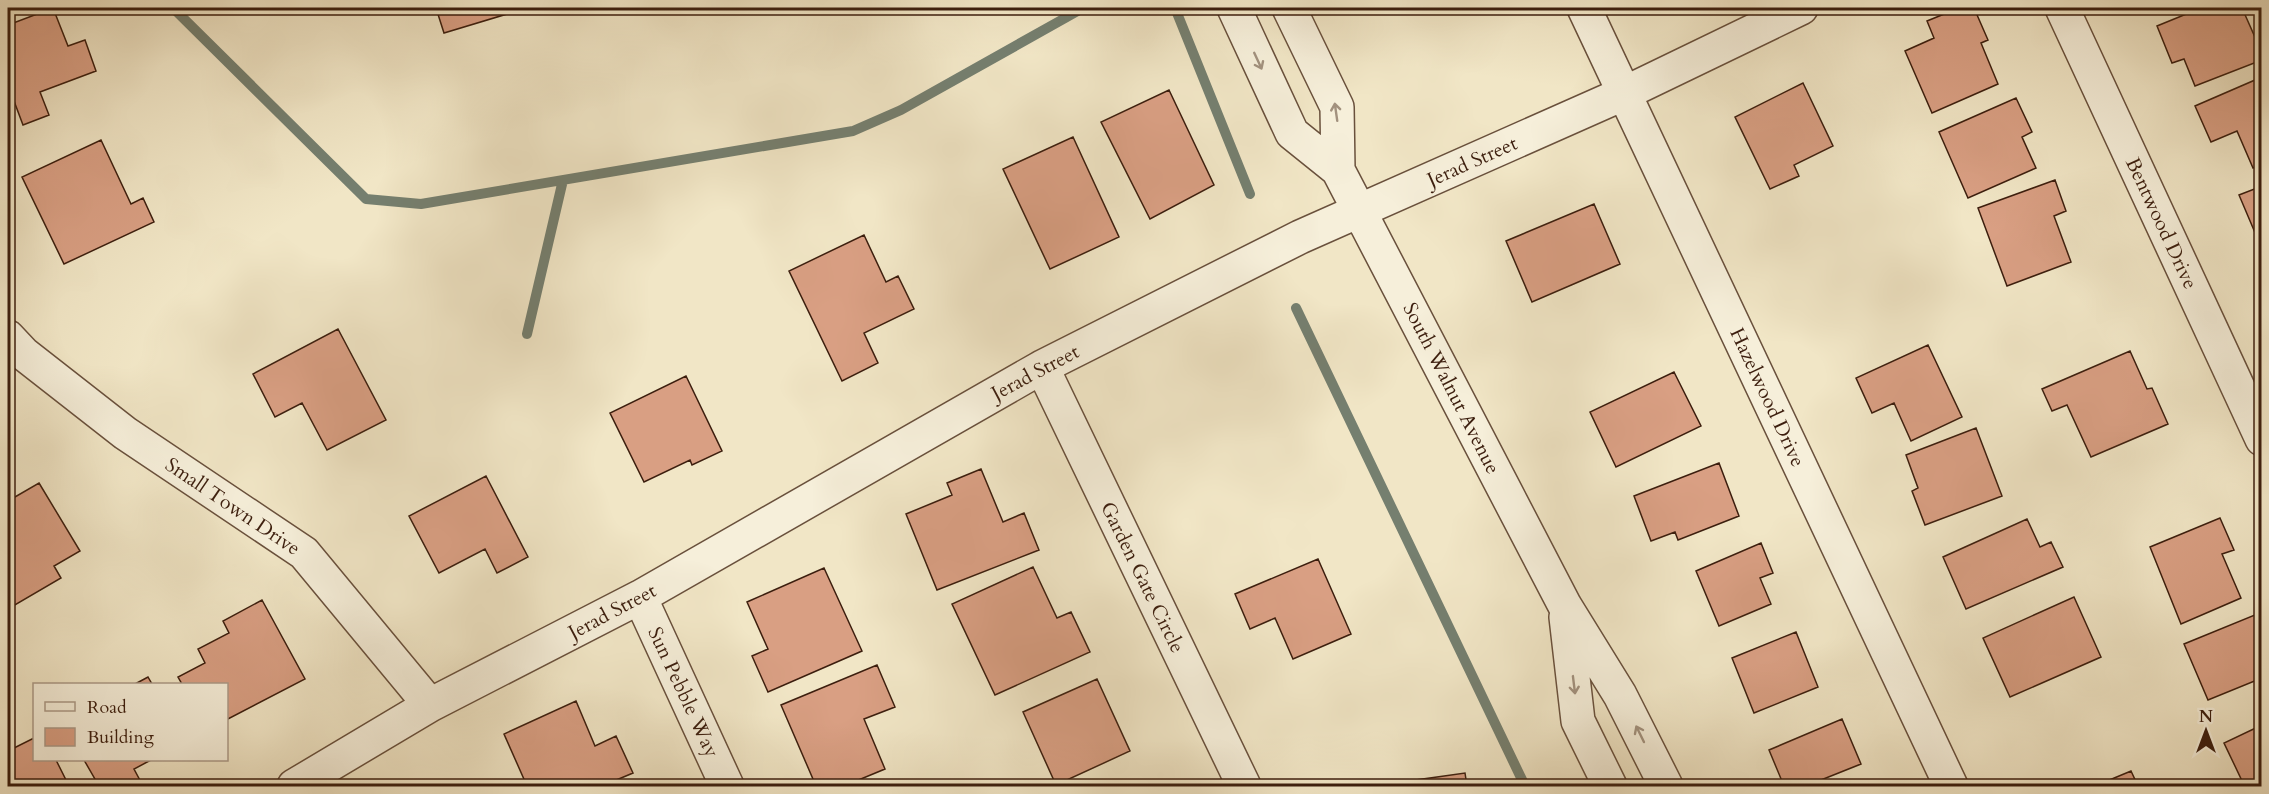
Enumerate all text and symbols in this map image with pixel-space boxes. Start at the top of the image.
one-way arrow [1253,51,1265,69]
one-way arrow [1330,102,1341,122]
street label: Jerad Street [1420,129,1522,195]
street label: Bentwood Drive [2119,153,2204,293]
street label: South Walnut Avenue [1397,298,1507,479]
street label: Hazelwood Drive [1724,323,1812,471]
street label: Jerad Street [984,338,1085,408]
street label: Small Town Drive [160,451,306,562]
street label: Garden Gate Circle [1094,497,1191,657]
street label: Jerad Street [561,577,662,647]
street label: Sun Pebble Way [642,623,726,762]
one-way arrow [1569,675,1580,695]
legend [33,683,228,761]
text: Road [87,695,127,720]
north arrow [2176,701,2236,761]
text: N [2199,706,2213,728]
text: Building [87,725,155,750]
one-way arrow [1633,726,1645,744]

